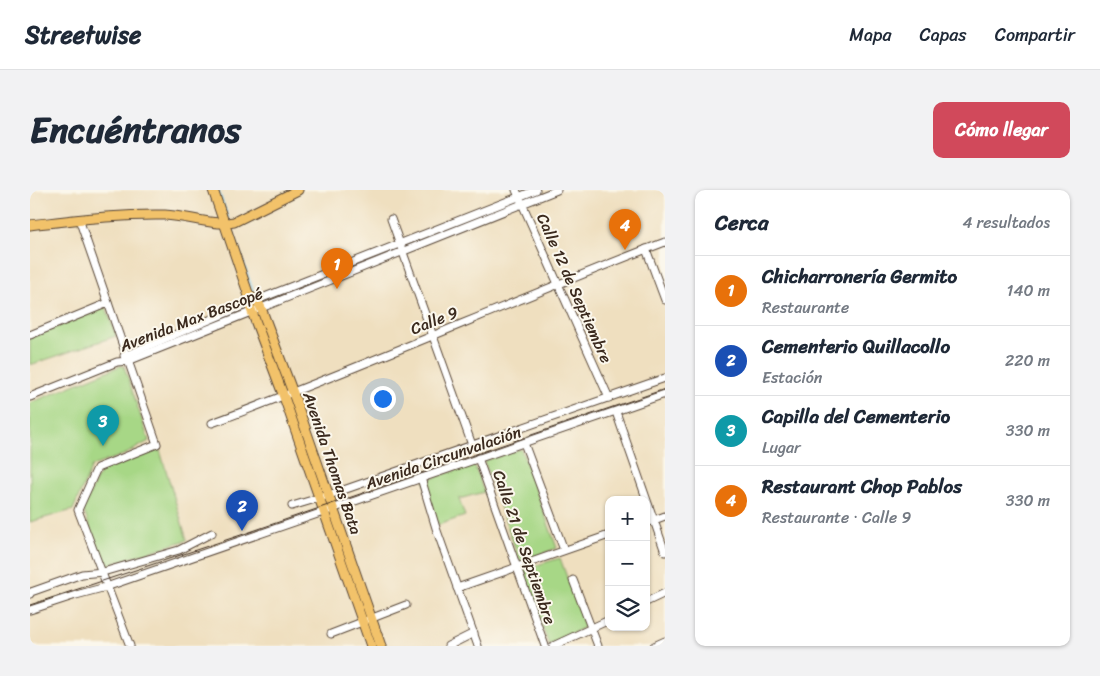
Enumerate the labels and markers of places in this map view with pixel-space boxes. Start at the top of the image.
pin: 4 [609,209,641,250]
pin: 1 [321,248,353,289]
pin: 3 [87,405,119,446]
pin: 2 [226,490,258,531]

